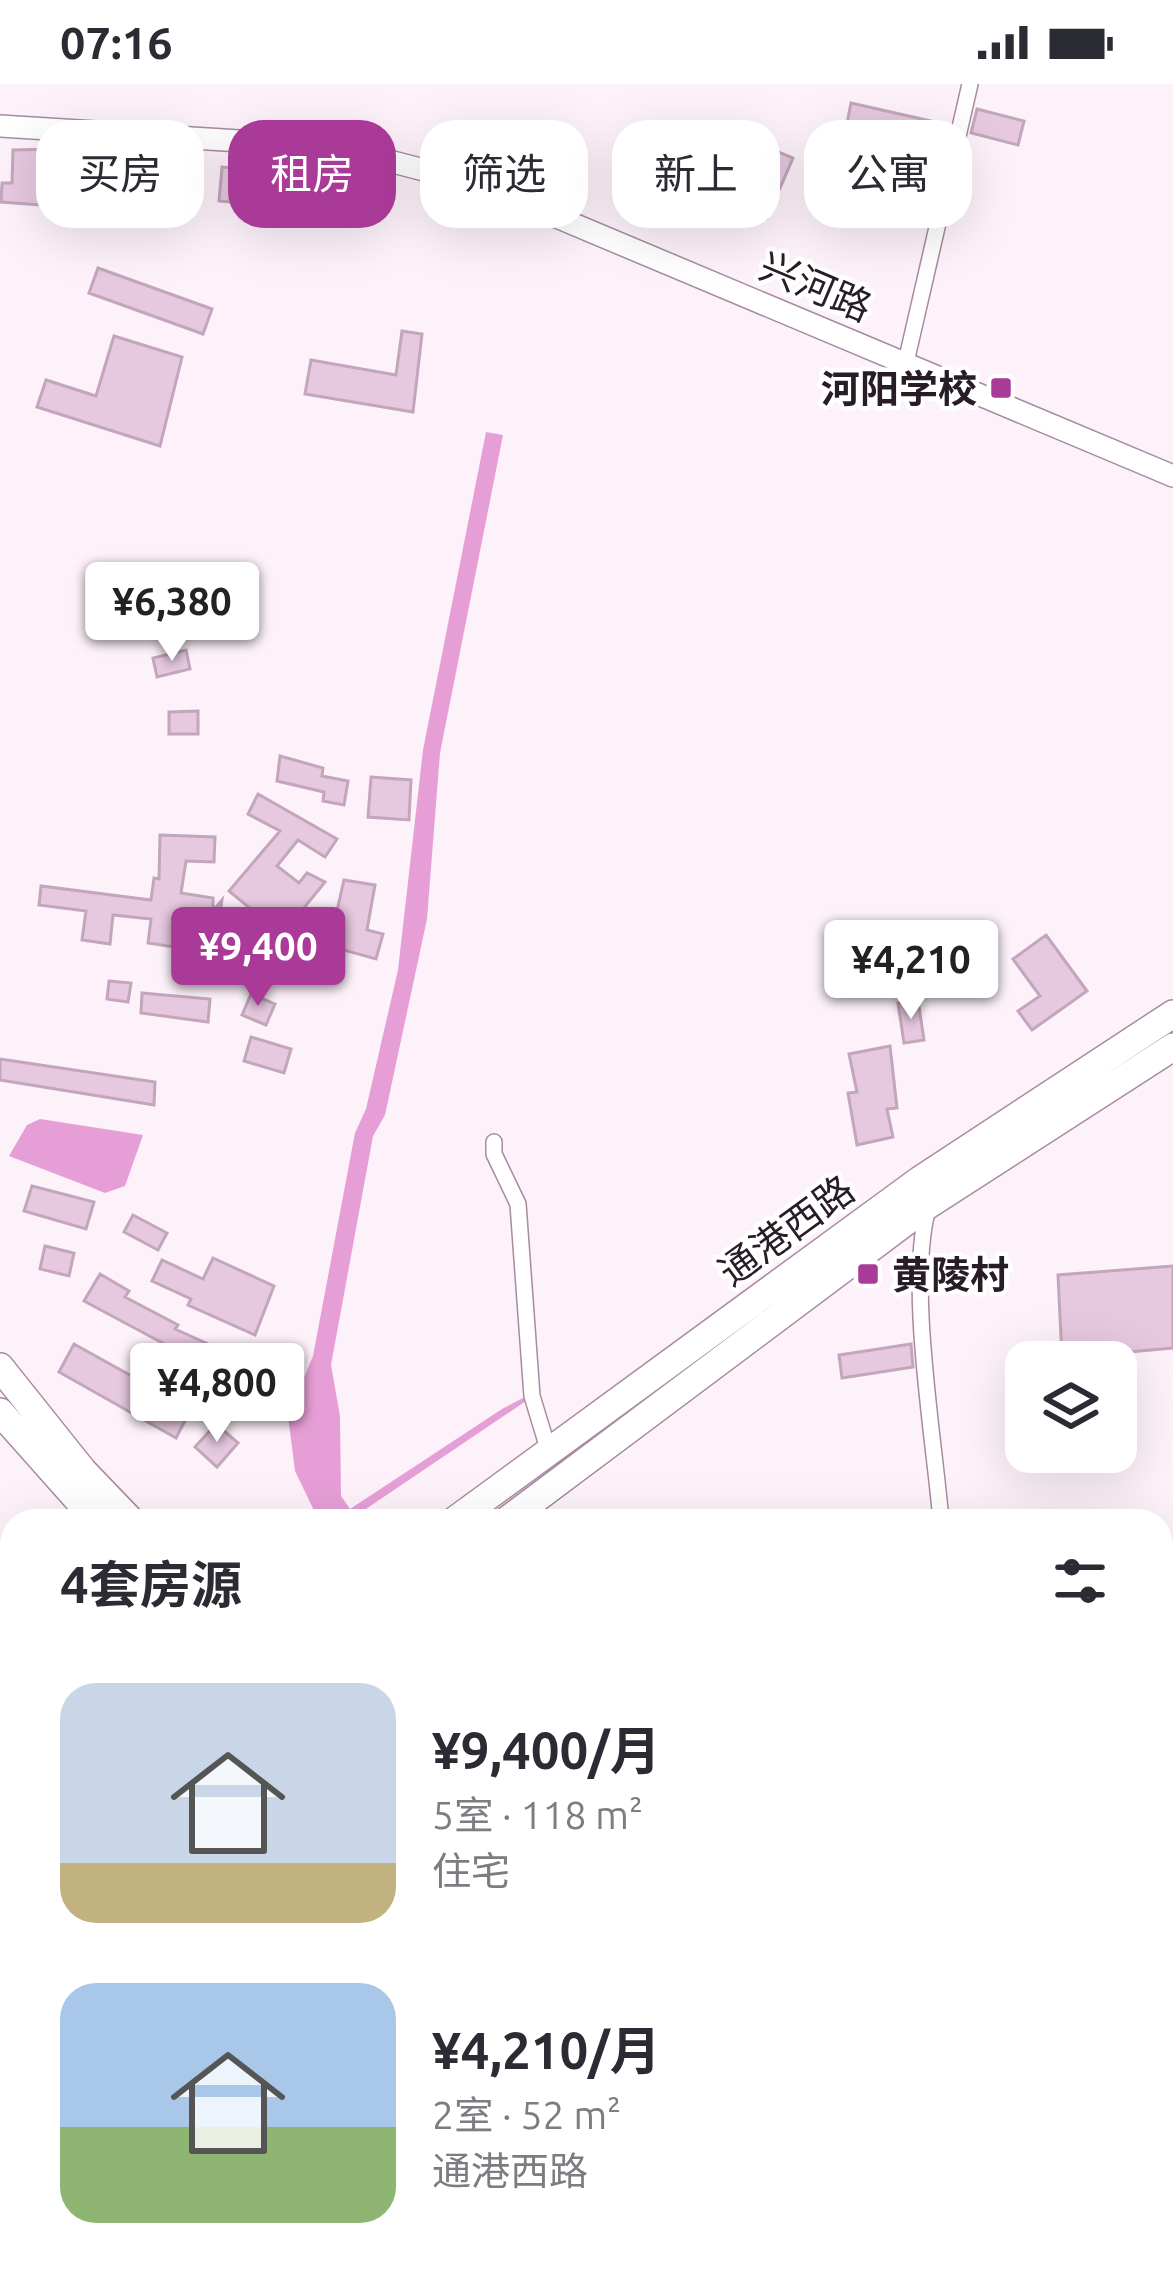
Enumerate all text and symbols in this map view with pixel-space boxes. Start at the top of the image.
text: 07:16 [60,17,173,68]
chip: 买房 [36,120,204,228]
chip: 租房 [228,120,396,228]
chip: 筛选 [420,120,588,228]
chip: 新上 [612,120,780,228]
chip: 公寓 [804,120,972,228]
street label: 兴河路 [754,243,878,329]
place label: 河阳学校 [821,367,977,410]
marker: 河阳学校 [988,375,1014,401]
pin: ¥6,380 [74,562,270,664]
text: ¥6,380 [112,579,232,622]
pin: ¥9,400 [160,907,356,1009]
pin: ¥4,210 [813,920,1009,1022]
text: ¥9,400 [198,924,318,967]
text: ¥4,210 [851,937,971,980]
street label: 通港西路 [710,1167,862,1293]
place label: 黄陵村 [892,1253,1009,1296]
marker: 黄陵村 [855,1261,881,1287]
map controls [1005,1341,1137,1473]
button: layers [1005,1341,1137,1473]
pin: ¥4,800 [119,1343,315,1445]
text: ¥4,800 [157,1360,277,1403]
icon: filters [1047,1548,1113,1614]
text: 4套房源 [60,1555,242,1613]
text: ¥9,400/月 [432,1721,661,1779]
icon: home [156,1731,300,1875]
text: 5室 · 118 m² [432,1793,643,1836]
text: 住宅 [432,1849,510,1892]
text: ¥4,210/月 [432,2021,661,2079]
icon: home [156,2031,300,2175]
text: 2室 · 52 m² [432,2093,621,2136]
text: 通港西路 [432,2149,588,2192]

